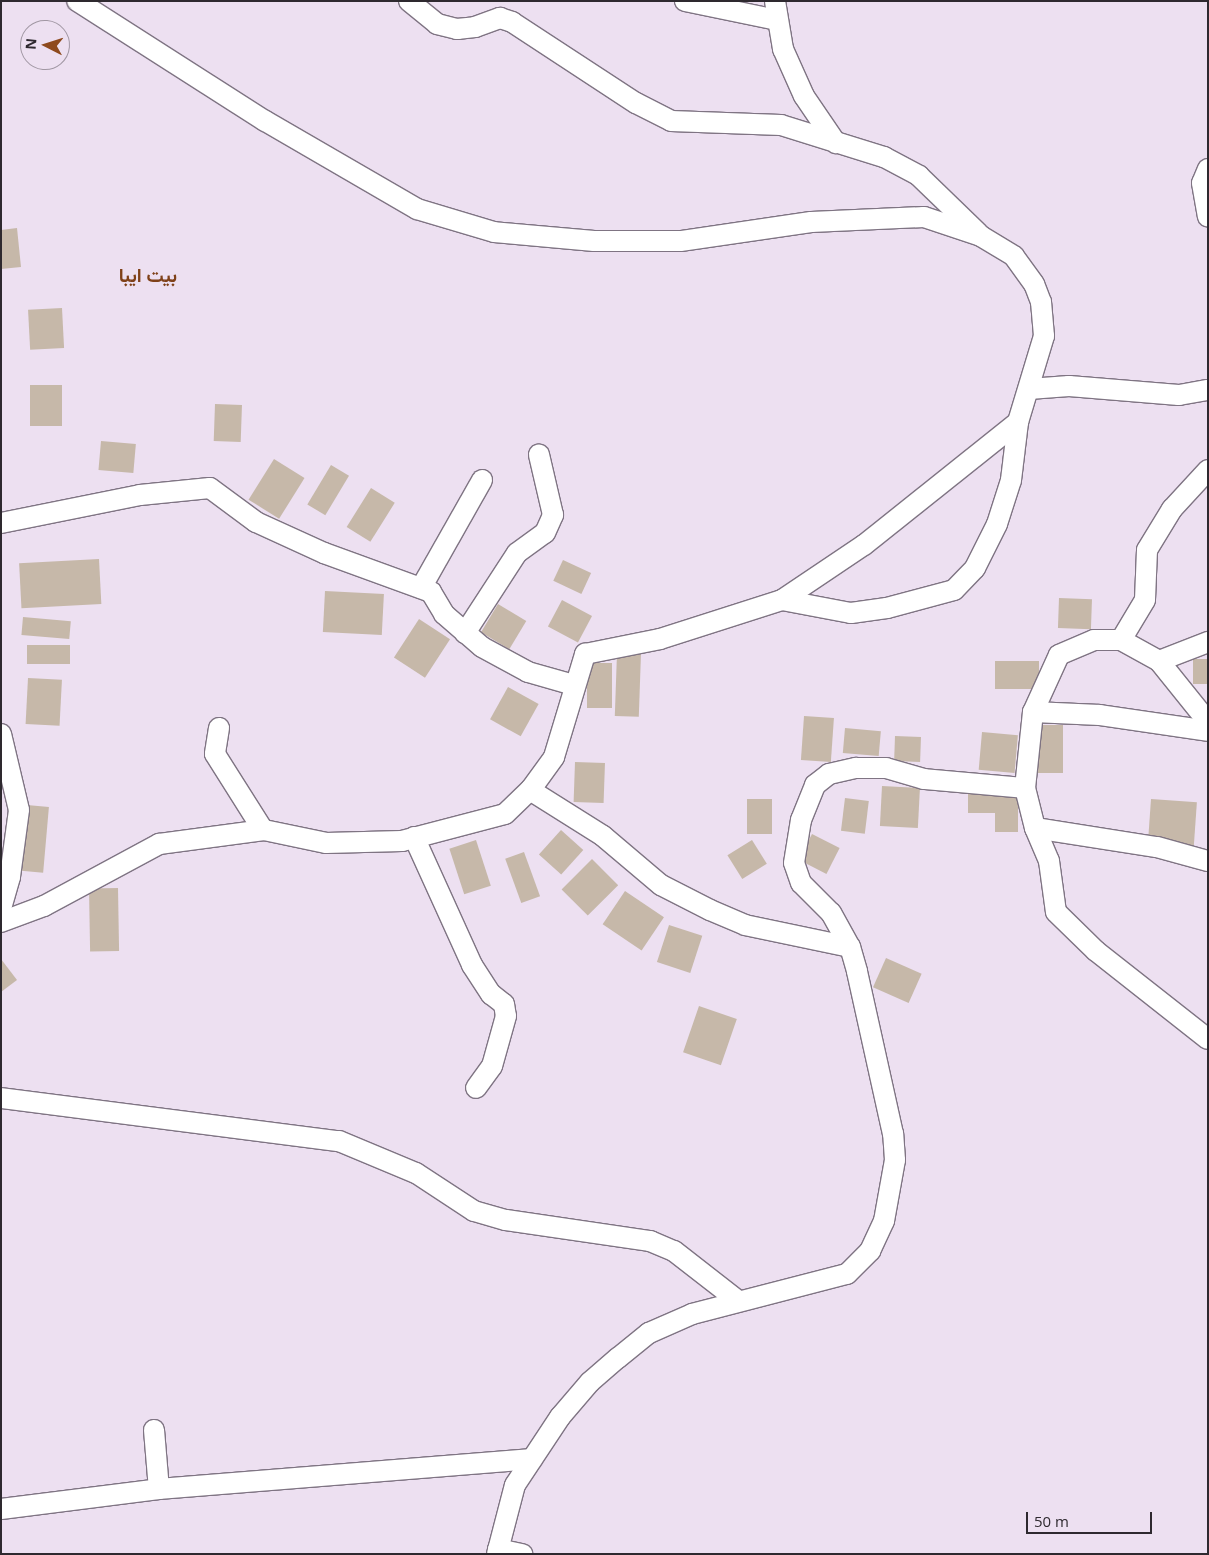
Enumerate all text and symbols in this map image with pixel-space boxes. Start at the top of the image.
north arrow [20,20,70,70]
text: N [21,37,41,50]
district label: بيت ايبا [119,265,177,287]
scale bar [1029,1502,1155,1534]
text: 50 m [1034,1511,1069,1531]

